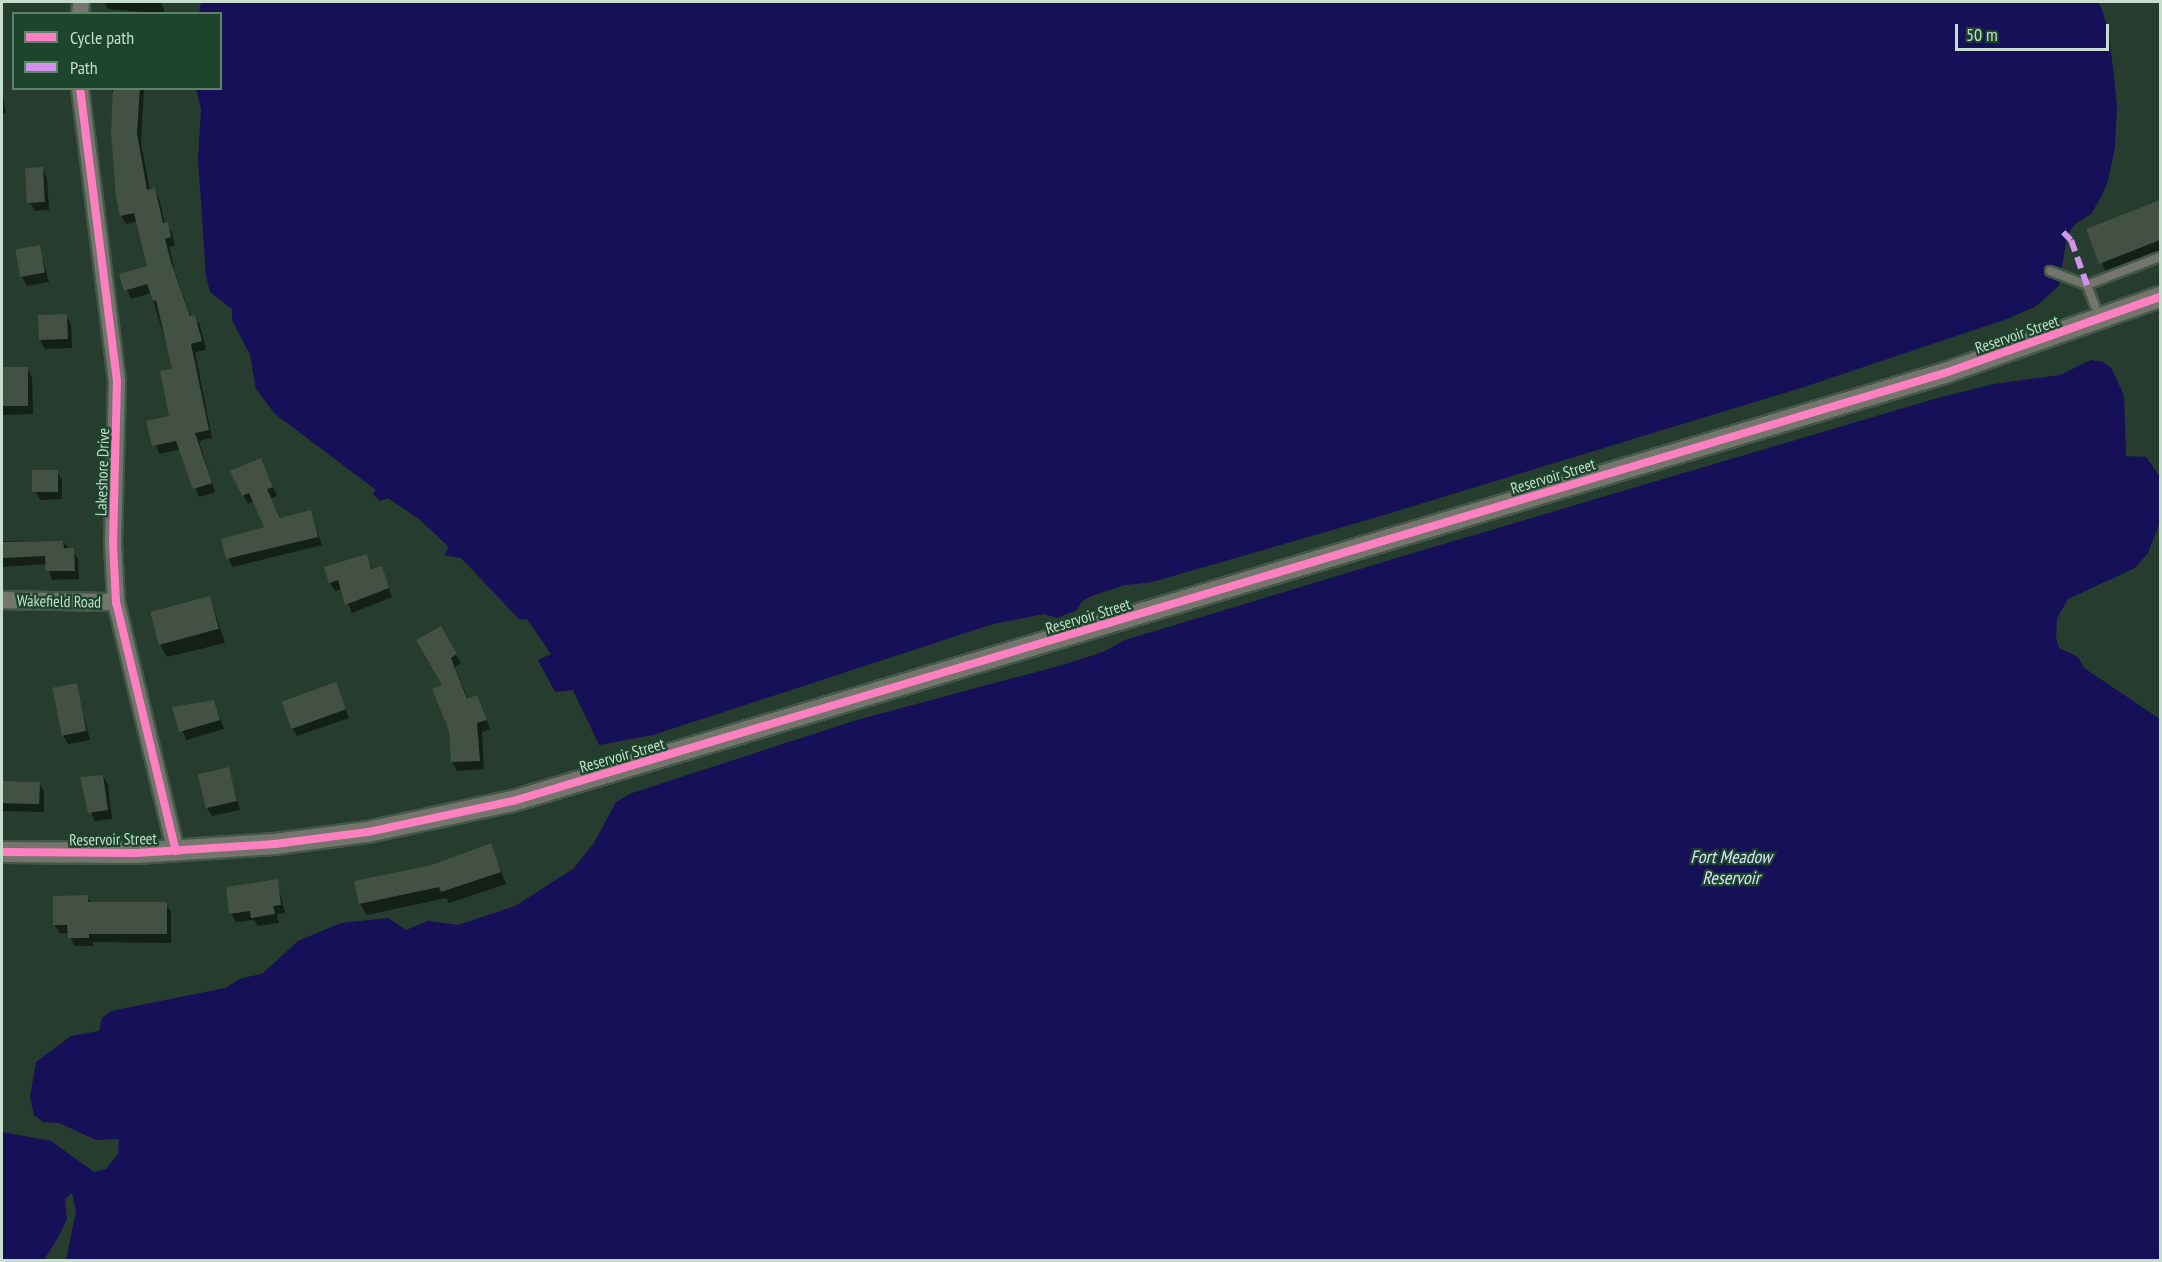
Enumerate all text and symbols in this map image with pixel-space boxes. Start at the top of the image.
legend [12,12,222,90]
scale bar [1958,12,2112,50]
text: 50 m [1966,23,1998,46]
text: Cycle path [70,26,134,49]
text: Path [70,56,98,79]
street label: Reservoir Street [1972,311,2062,357]
street label: Lakeshore Drive [91,428,113,516]
street label: Reservoir Street [1508,454,1598,498]
street label: Wakefield Road [17,591,101,611]
street label: Reservoir Street [1043,594,1133,638]
street label: Reservoir Street [577,734,667,776]
street label: Reservoir Street [69,829,157,849]
water label: Fort Meadow Reservoir [1690,847,1772,890]

